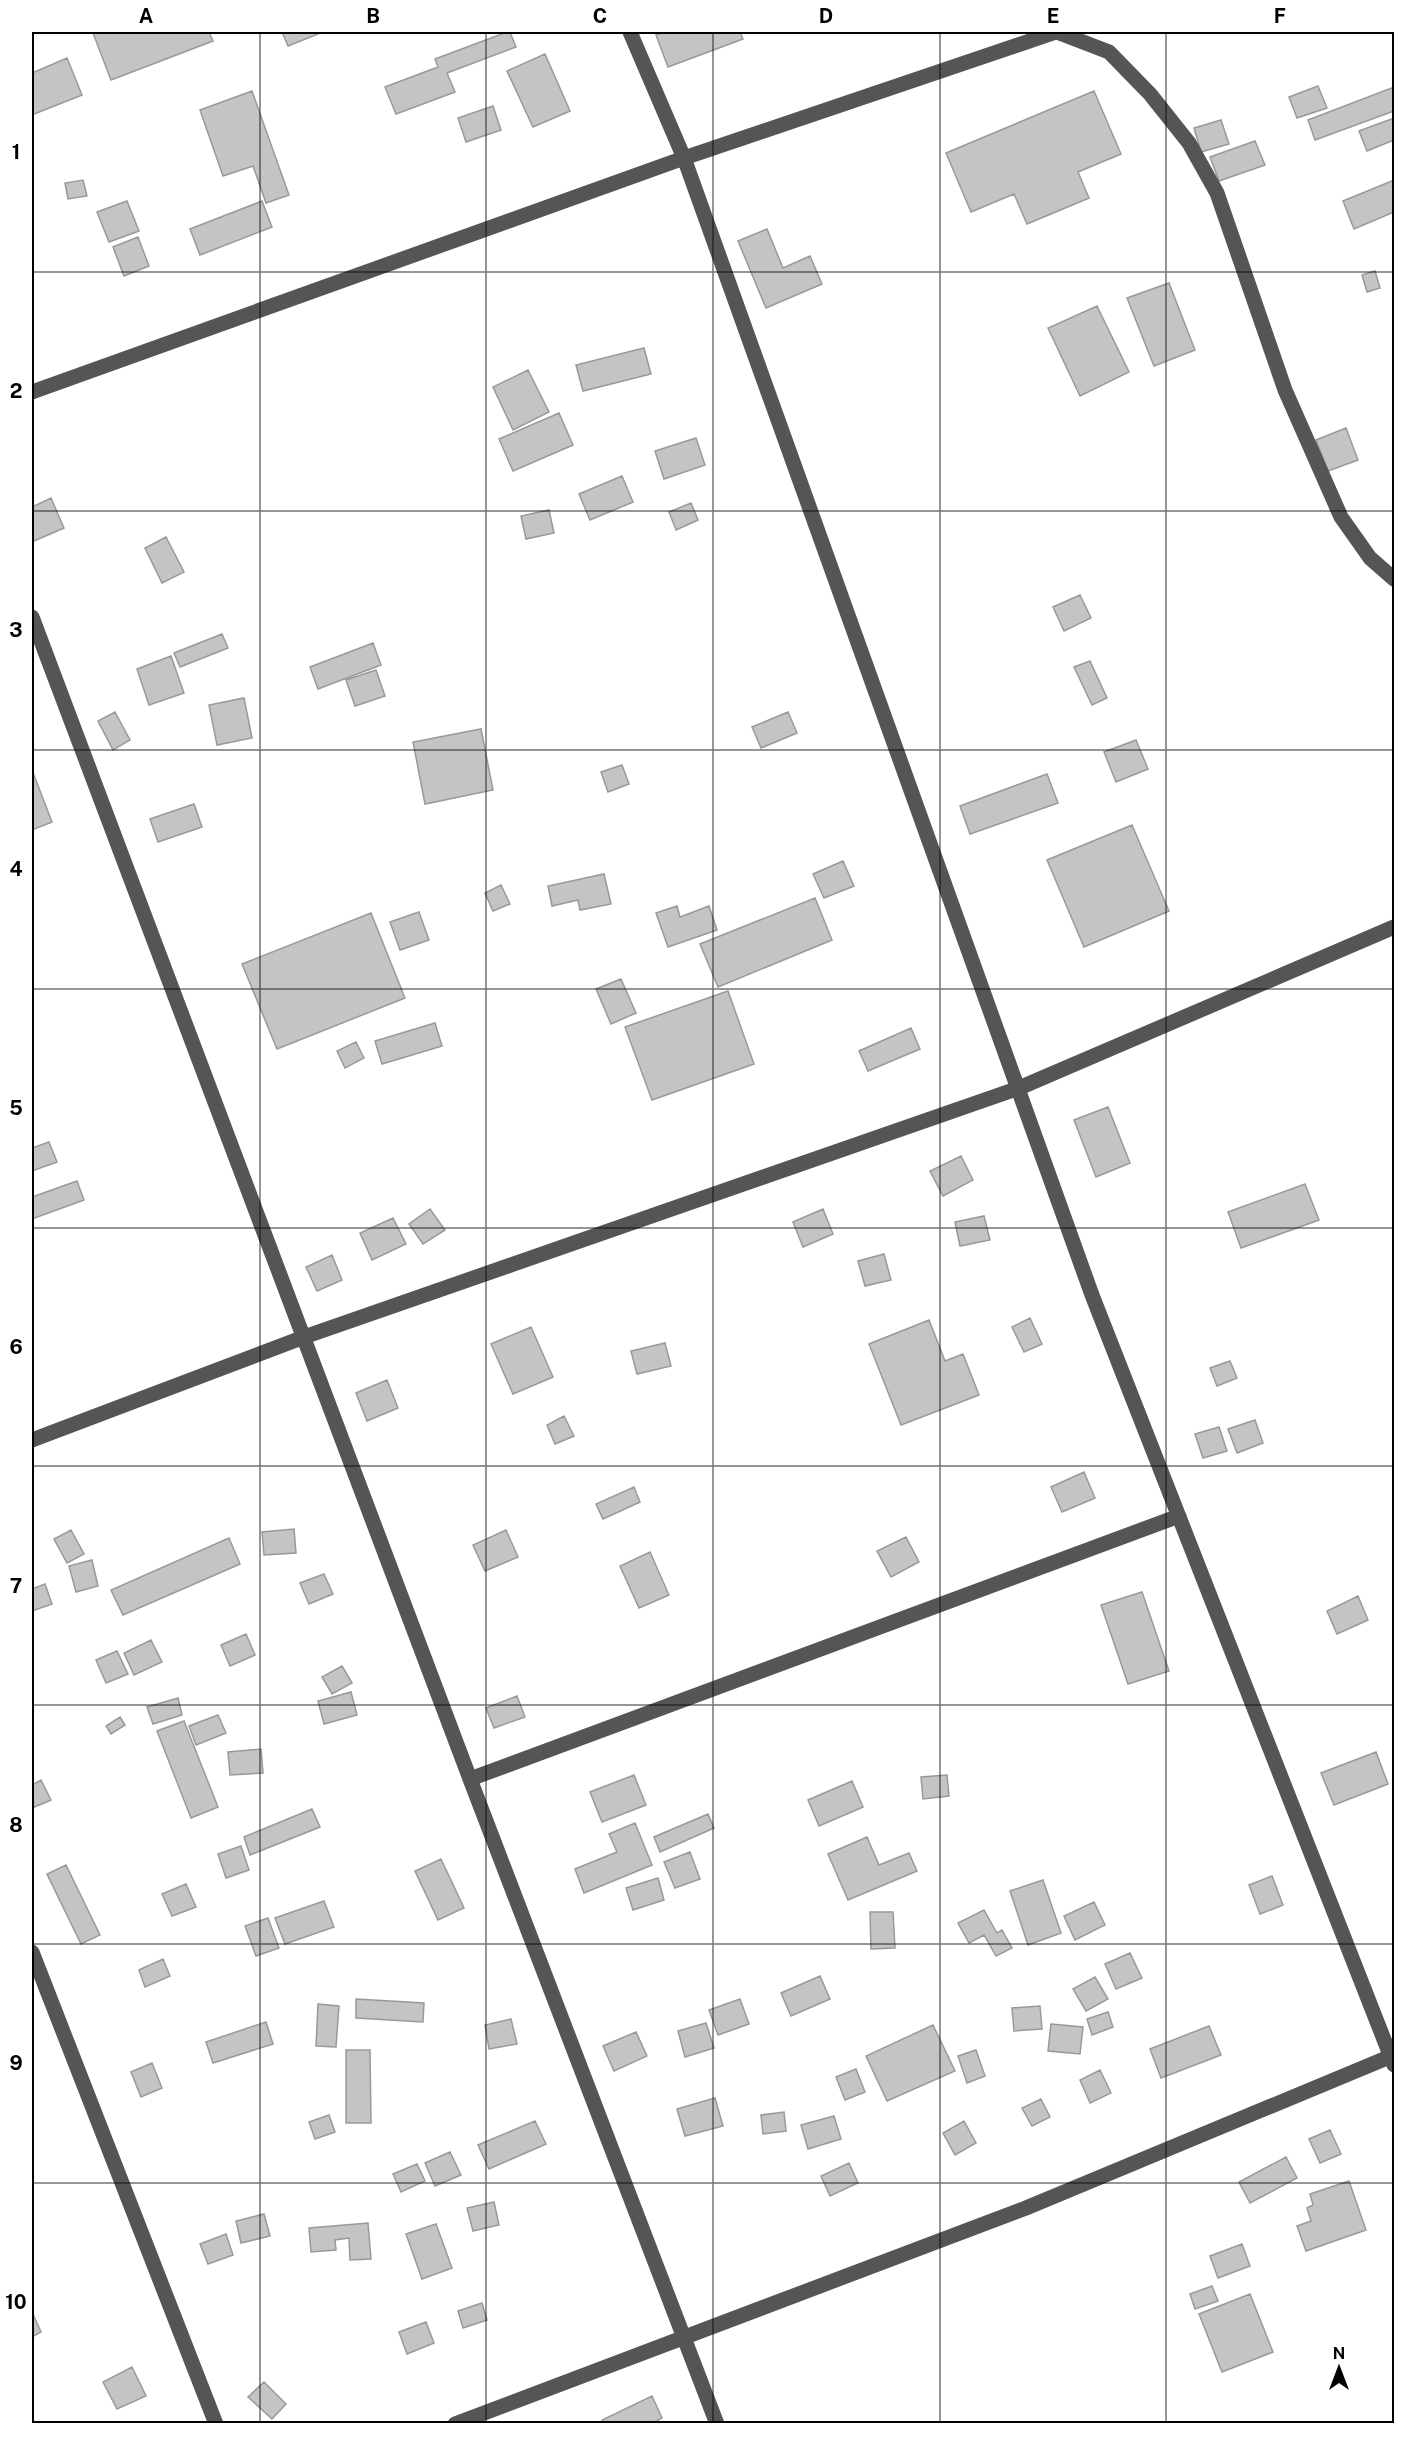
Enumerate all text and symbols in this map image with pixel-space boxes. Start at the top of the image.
text: A [139,4,153,28]
text: B [366,4,380,28]
text: C [593,4,607,28]
text: D [819,4,833,28]
text: E [1047,4,1059,28]
text: F [1274,4,1286,28]
text: 1 [12,140,20,164]
text: 2 [10,379,22,403]
text: 3 [9,618,23,642]
text: 4 [9,857,23,881]
text: 5 [9,1096,23,1120]
text: 6 [9,1335,23,1359]
text: 7 [10,1574,22,1598]
text: 8 [9,1813,23,1837]
text: 9 [9,2051,23,2075]
text: 10 [5,2290,27,2314]
north arrow [1309,2338,1369,2398]
text: N [1333,2344,1345,2363]

